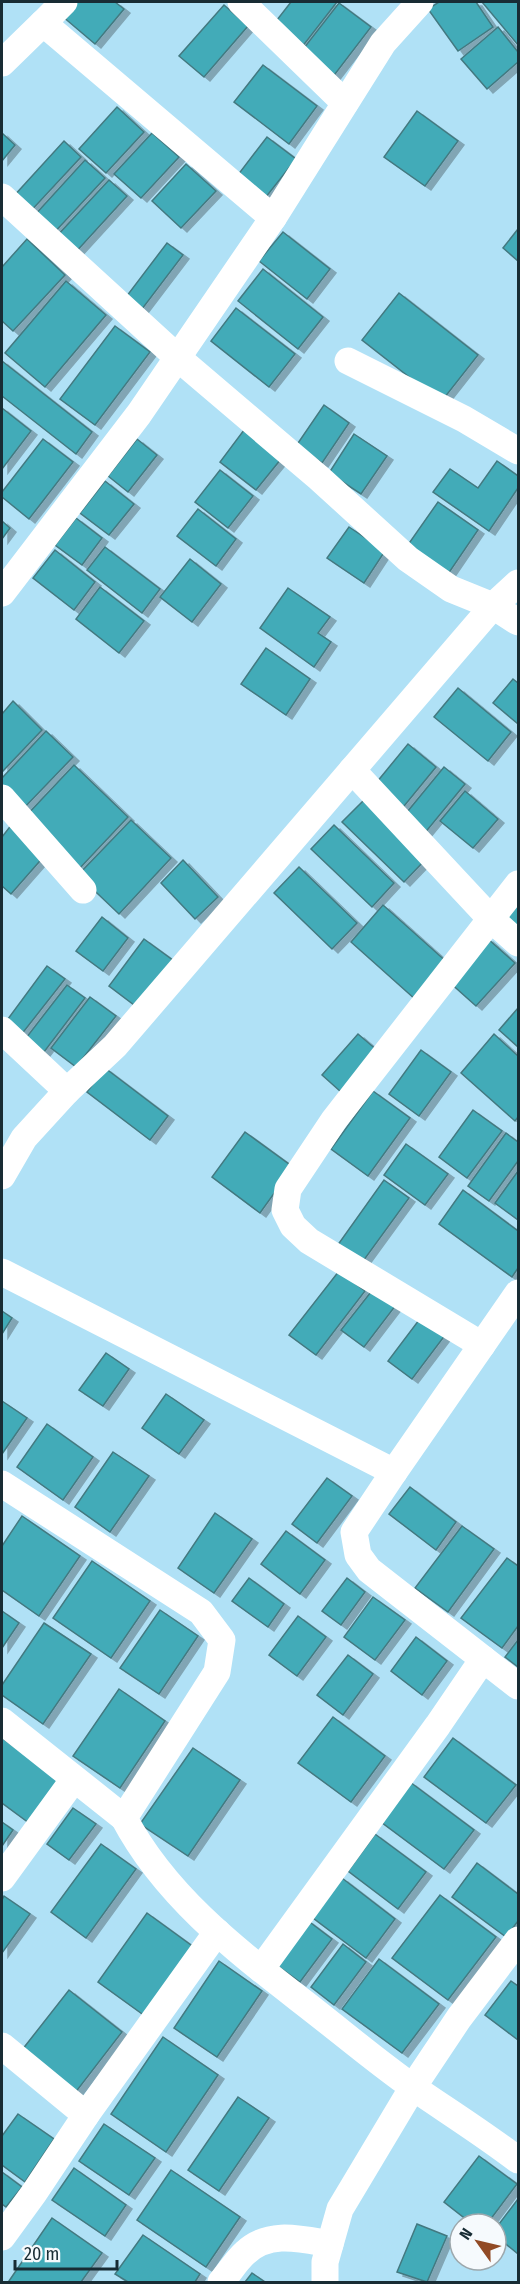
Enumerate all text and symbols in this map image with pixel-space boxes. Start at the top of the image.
north arrow [448,2212,508,2272]
text: N [455,2225,477,2243]
scale bar [15,2233,117,2271]
text: 20 m [24,2243,59,2265]

